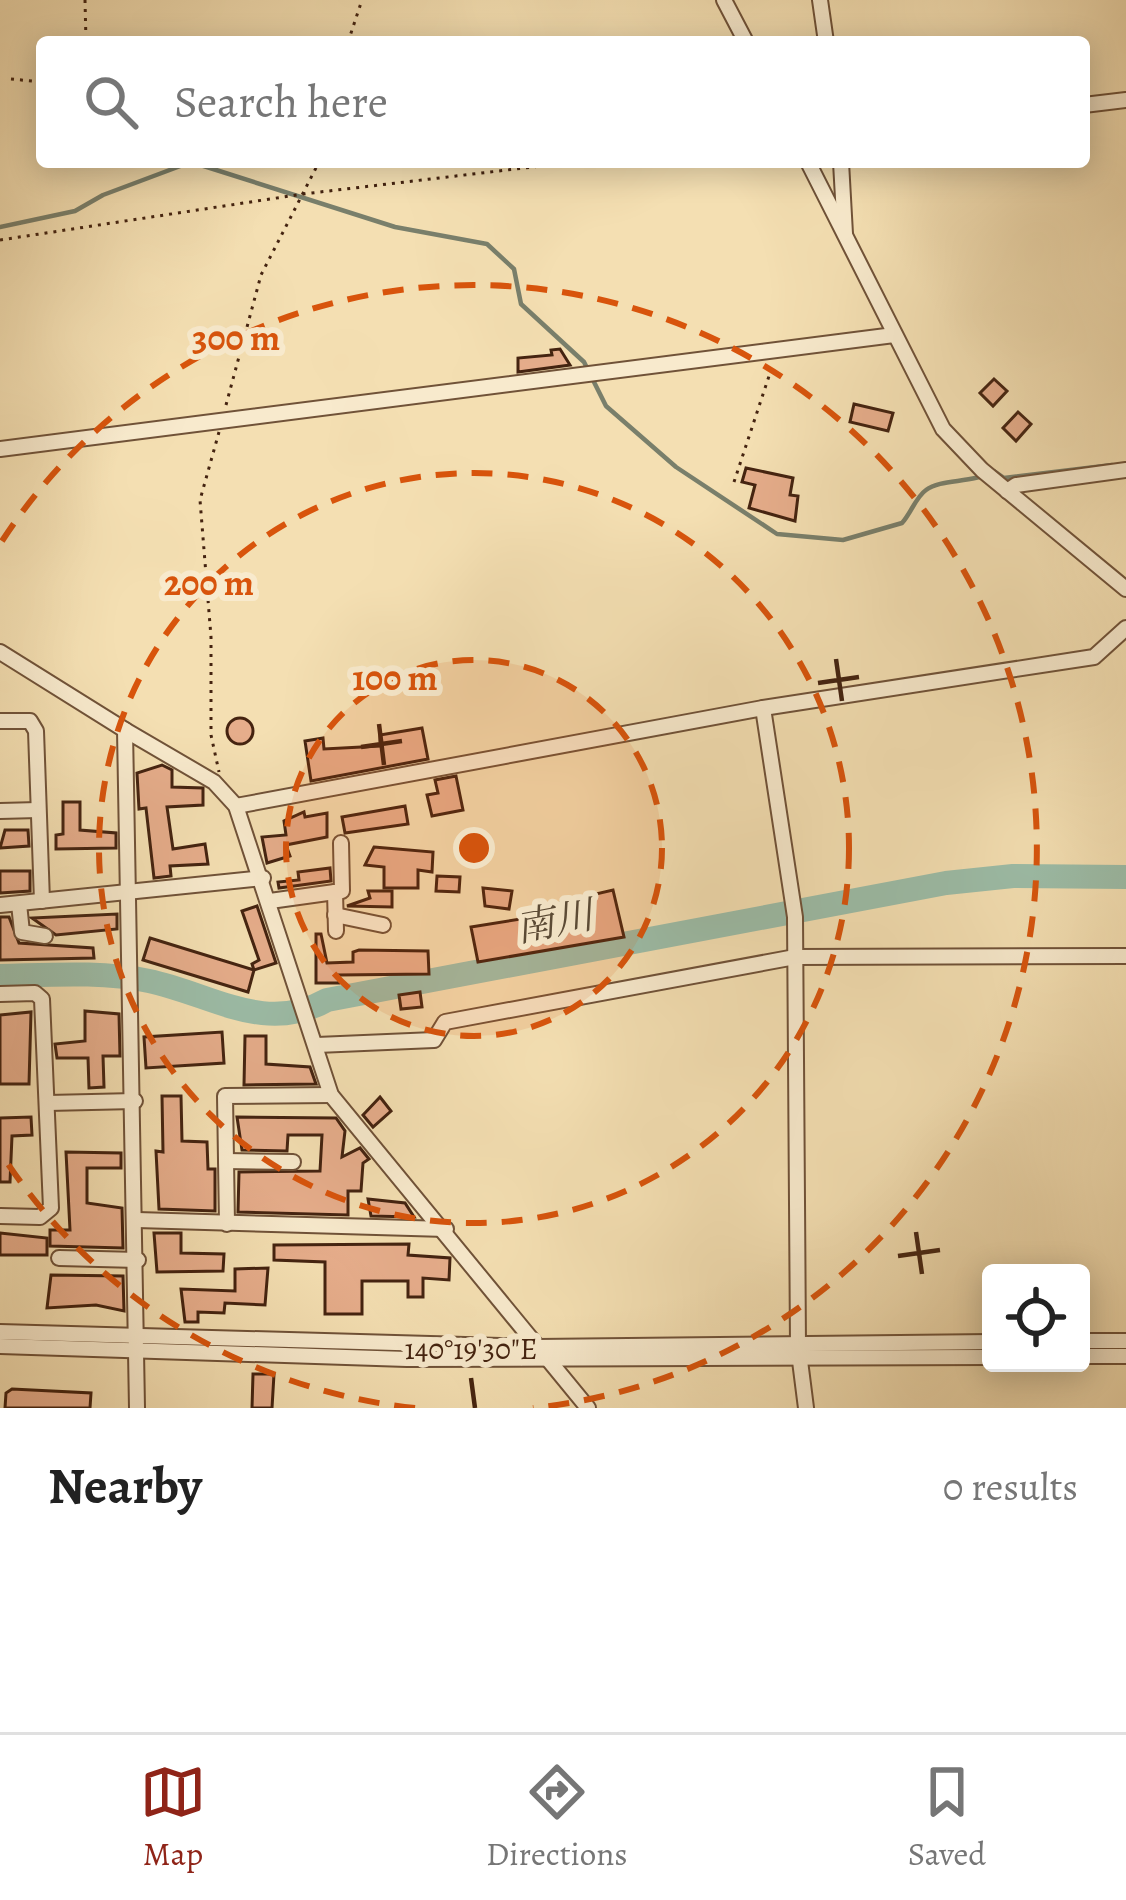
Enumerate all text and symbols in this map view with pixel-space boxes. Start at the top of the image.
search box [36,36,1090,168]
icon: search [78,69,144,135]
text: Search here [174,71,388,133]
text: 300 m [192,313,280,362]
text: 200 m [164,558,254,607]
text: 100 m [352,653,438,702]
centre of rings [453,827,495,869]
water label: 南川 [511,887,601,954]
map controls [982,1264,1090,1372]
button: locate [982,1264,1090,1372]
text: 140°19'30"E [404,1329,538,1369]
text: Nearby [48,1451,202,1521]
text: 0 results [943,1460,1078,1513]
tab: Map [140,1759,206,1876]
tab: Directions [486,1759,628,1876]
tab: Saved [908,1759,986,1876]

